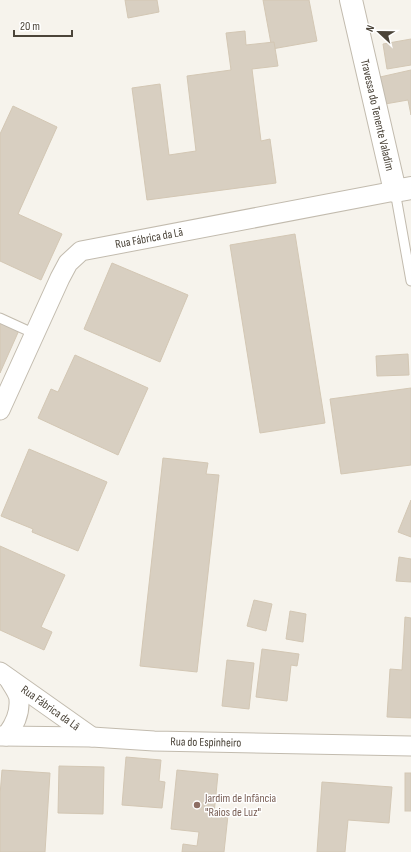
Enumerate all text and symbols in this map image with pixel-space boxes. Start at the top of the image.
scale bar [14,12,72,38]
north arrow [359,12,399,52]
text: 20 m [20,19,40,34]
text: N [363,23,377,34]
street label: Travessa do Tenente Valadim [357,58,397,173]
street label: Rua Fábrica da Lã [114,225,185,252]
street label: Rua Fábrica da Lã [18,682,83,734]
street label: Rua do Espinheiro [170,734,242,751]
place label: Jardim de Infância "Raios de Luz" [204,791,277,820]
marker: Jardim de Infância "Raios de Luz" [192,800,202,810]

